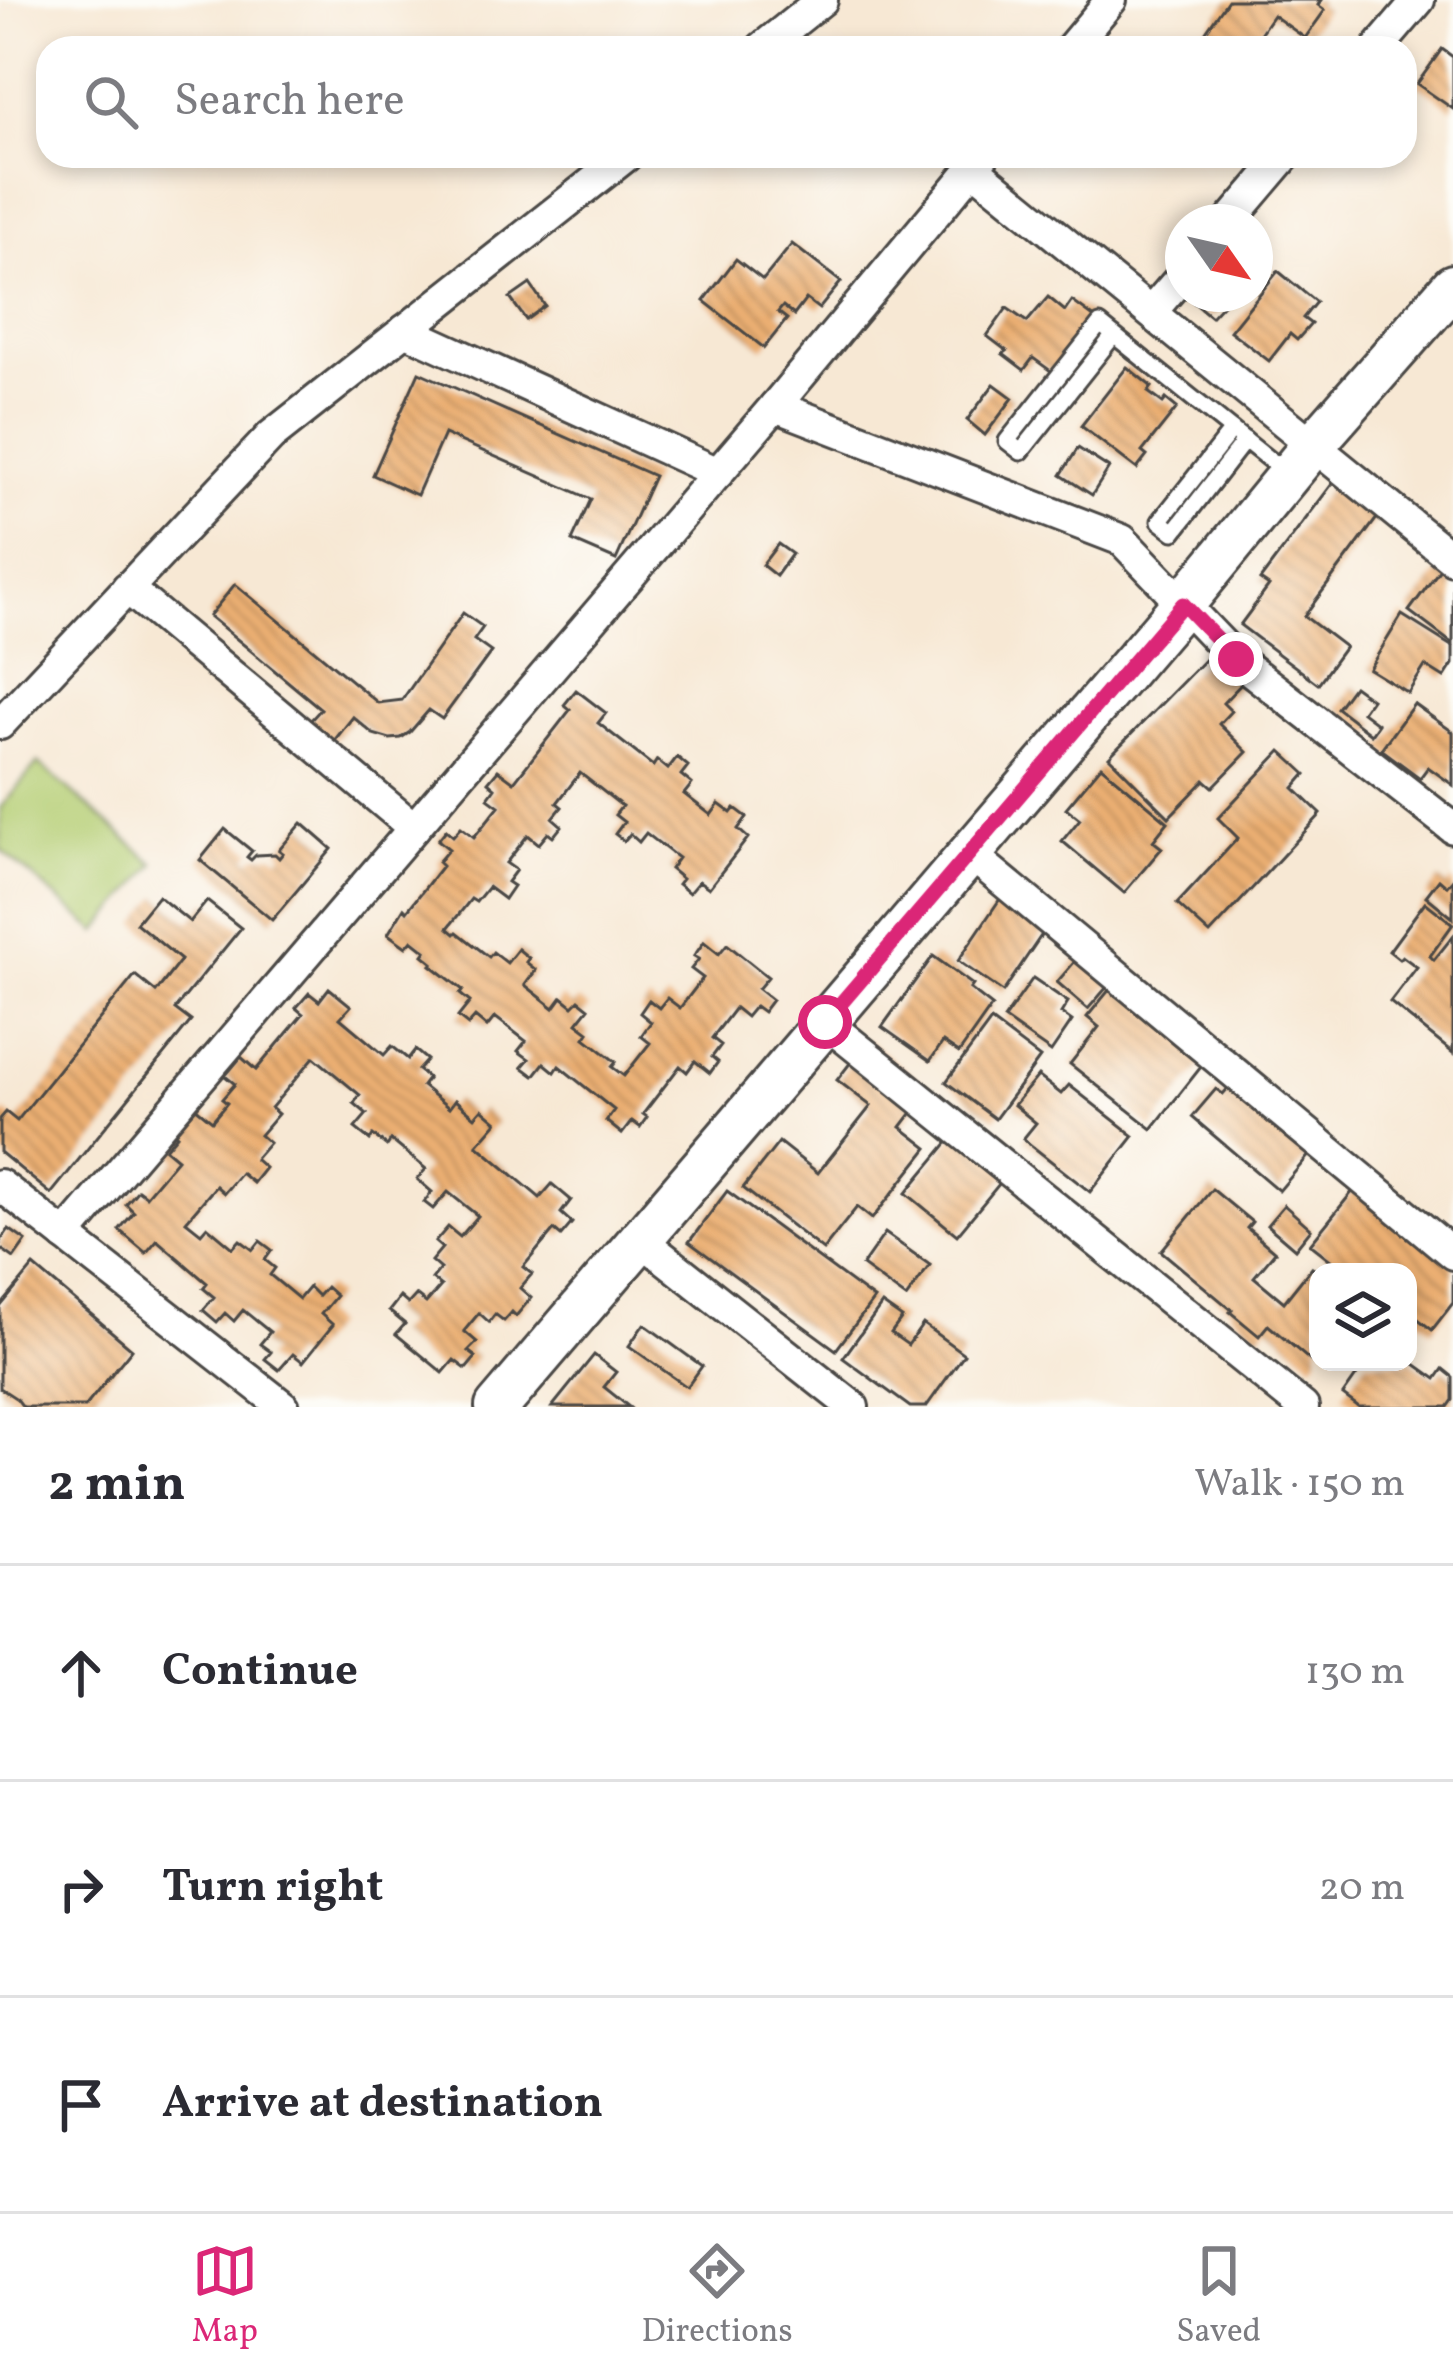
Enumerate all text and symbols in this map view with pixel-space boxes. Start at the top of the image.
search box [36,36,1417,168]
icon: search [78,69,144,135]
text: Search here [174,71,405,134]
north arrow [1165,204,1273,312]
route end [1209,632,1263,686]
route start [798,995,852,1049]
map controls [1309,1263,1417,1371]
button: layers [1309,1263,1417,1371]
text: 2 min [48,1450,186,1521]
text: Walk · 150 m [1194,1458,1405,1512]
icon: ahead [48,1640,114,1706]
text: Continue [162,1641,358,1704]
text: 130 m [1305,1646,1405,1700]
icon: right [48,1856,114,1922]
text: Turn right [162,1857,383,1920]
text: 20 m [1319,1862,1405,1916]
icon: arrive [48,2072,114,2138]
text: Arrive at destination [162,2073,603,2136]
tab: Map [192,2238,258,2356]
tab: Directions [641,2238,793,2356]
tab: Saved [1176,2238,1261,2356]

